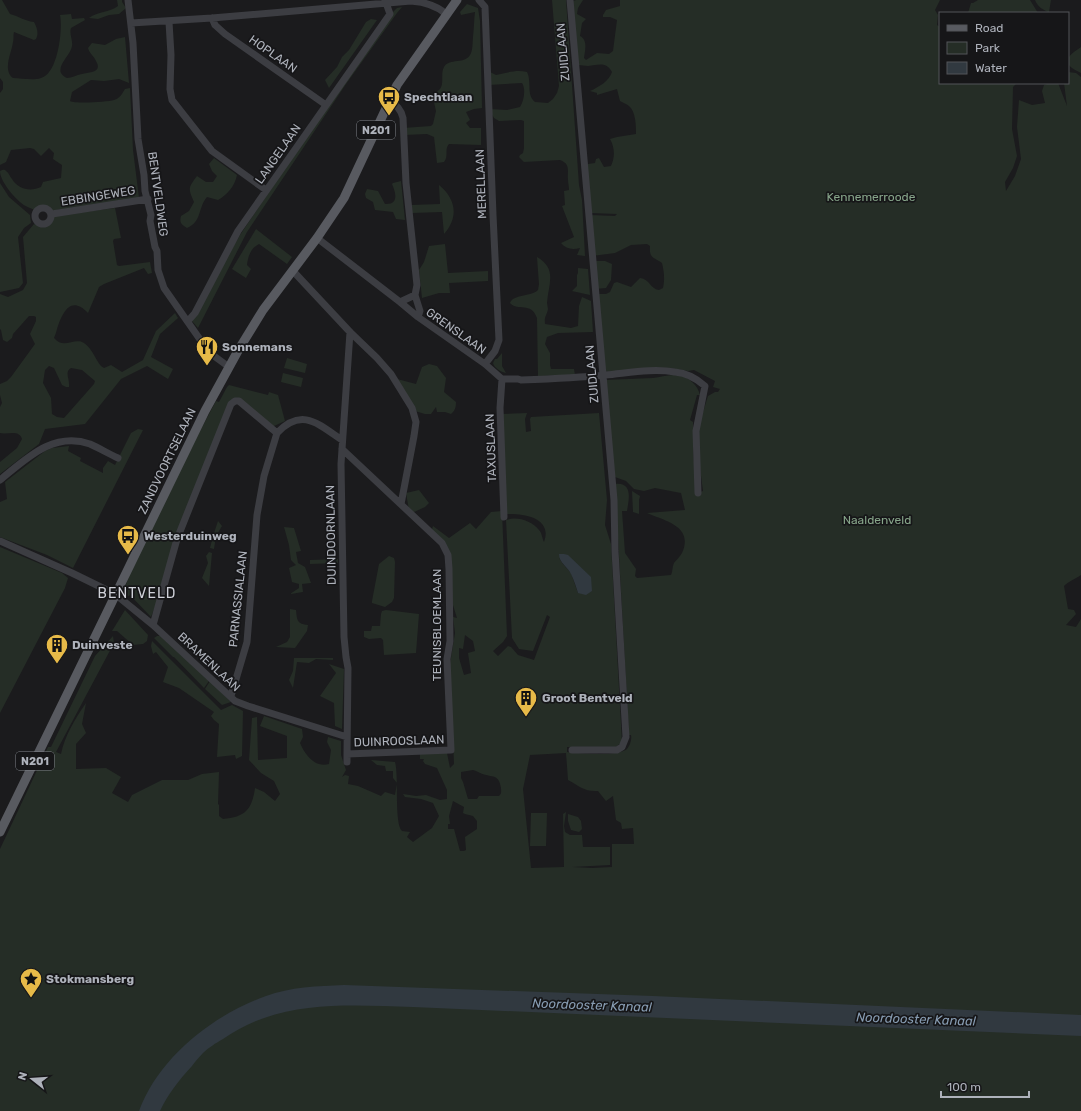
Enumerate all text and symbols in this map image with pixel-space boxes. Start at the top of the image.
legend [939,12,1069,84]
text: Road [975,21,1003,35]
street label: ZUIDLAAN [553,22,573,82]
street label: HOPLAAN [246,32,300,76]
text: Park [975,41,1001,55]
text: Water [975,61,1007,75]
bus stop icon: Spechtlaan [376,84,402,117]
place label: Spechtlaan [404,90,473,104]
street label: LANGELAAN [252,121,304,187]
road number: N201 [357,121,395,139]
street label: MERELLAAN [473,149,489,219]
street label: BENTVELDWEG [145,151,171,237]
street label: EBBINGEWEG [60,183,136,209]
park label: Kennemerroode [827,190,916,204]
street label: GRENSLAAN [423,305,489,357]
restaurant icon: Sonnemans [194,334,220,367]
place label: Sonnemans [222,340,293,354]
street label: ZUIDLAAN [582,344,602,404]
street label: ZANDVOORTSELAAN [135,406,199,516]
street label: TAXUSLAAN [483,413,499,483]
street label: DUINDOORNLAAN [323,485,339,585]
park label: Naaldenveld [843,513,911,527]
bus stop icon: Westerduinweg [115,523,141,556]
place label: Westerduinweg [144,529,237,543]
street label: PARNASSIALAAN [226,550,250,648]
street label: TEUNISBLOEMLAAN [430,569,444,681]
district label: BENTVELD [98,585,176,602]
street label: BRAMENLAAN [175,630,243,694]
building icon: Duinveste [44,632,70,665]
place label: Duinveste [72,638,133,652]
building icon: Groot Bentveld [513,685,539,718]
place label: Groot Bentveld [542,691,633,705]
street label: DUINROOSLAAN [353,732,445,750]
road number: N201 [16,752,54,770]
place icon: Stokmansberg [18,966,44,999]
place label: Stokmansberg [46,972,134,986]
water label: Noordooster Kanaal [532,995,653,1015]
water label: Noordooster Kanaal [856,1009,977,1029]
north arrow [12,1059,52,1099]
text: N [16,1070,30,1082]
scale bar [941,1073,1029,1099]
text: 100 m [947,1080,981,1094]

